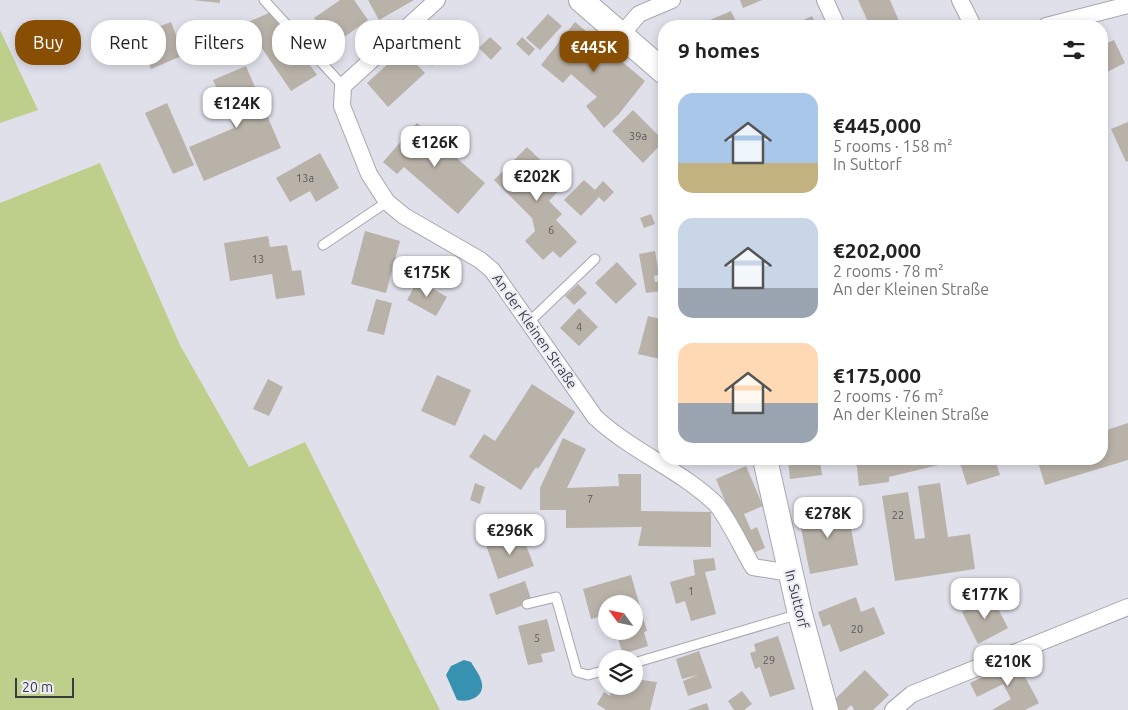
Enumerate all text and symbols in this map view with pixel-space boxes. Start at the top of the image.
chip: Buy [15,20,81,65]
chip: Rent [91,20,166,65]
chip: Filters [176,20,262,65]
chip: New [272,20,345,65]
chip: Apartment [355,20,479,65]
pin: €445K [559,30,629,73]
icon: filters [1060,36,1088,64]
text: €445K [571,38,617,56]
text: 9 homes [678,38,760,62]
pin: €124K [202,86,272,129]
text: €124K [214,94,260,112]
icon: home [718,113,778,173]
text: €445,000 [833,113,921,137]
pin: €126K [400,126,470,168]
house number: 39a [629,130,647,142]
text: €126K [412,133,458,151]
text: 5 rooms · 158 m² [833,137,953,155]
text: In Suttorf [833,155,901,173]
pin: €202K [502,160,572,202]
text: €202K [514,167,560,185]
house number: 13a [296,172,314,184]
house number: 6 [548,224,554,236]
icon: home [718,238,778,298]
text: €202,000 [833,238,921,262]
house number: 13 [252,253,264,265]
pin: €175K [392,256,462,298]
text: 2 rooms · 78 m² [833,262,944,280]
text: €175K [404,263,450,281]
street label: An der Kleinen Straße [489,271,581,391]
text: An der Kleinen Straße [833,280,989,298]
house number: 4 [576,321,582,333]
icon: home [718,363,778,423]
text: €175,000 [833,363,921,387]
text: 2 rooms · 76 m² [833,387,944,405]
text: An der Kleinen Straße [833,405,989,423]
house number: 7 [587,493,593,505]
pin: €278K [793,496,863,539]
text: €278K [805,504,851,522]
house number: 22 [892,509,904,521]
pin: €296K [475,514,545,556]
text: €296K [487,521,533,539]
street label: In Suttorf [782,568,812,631]
pin: €177K [950,578,1020,620]
house number: 1 [688,585,694,597]
text: €177K [962,585,1008,603]
north arrow [598,595,642,640]
map controls [598,595,643,695]
house number: 20 [851,623,863,635]
house number: 5 [534,632,540,644]
pin: €210K [973,644,1043,687]
button: layers [598,650,643,695]
text: €210K [985,652,1031,670]
house number: 29 [763,654,775,666]
scale bar [15,675,74,698]
text: 20 m [22,679,53,695]

